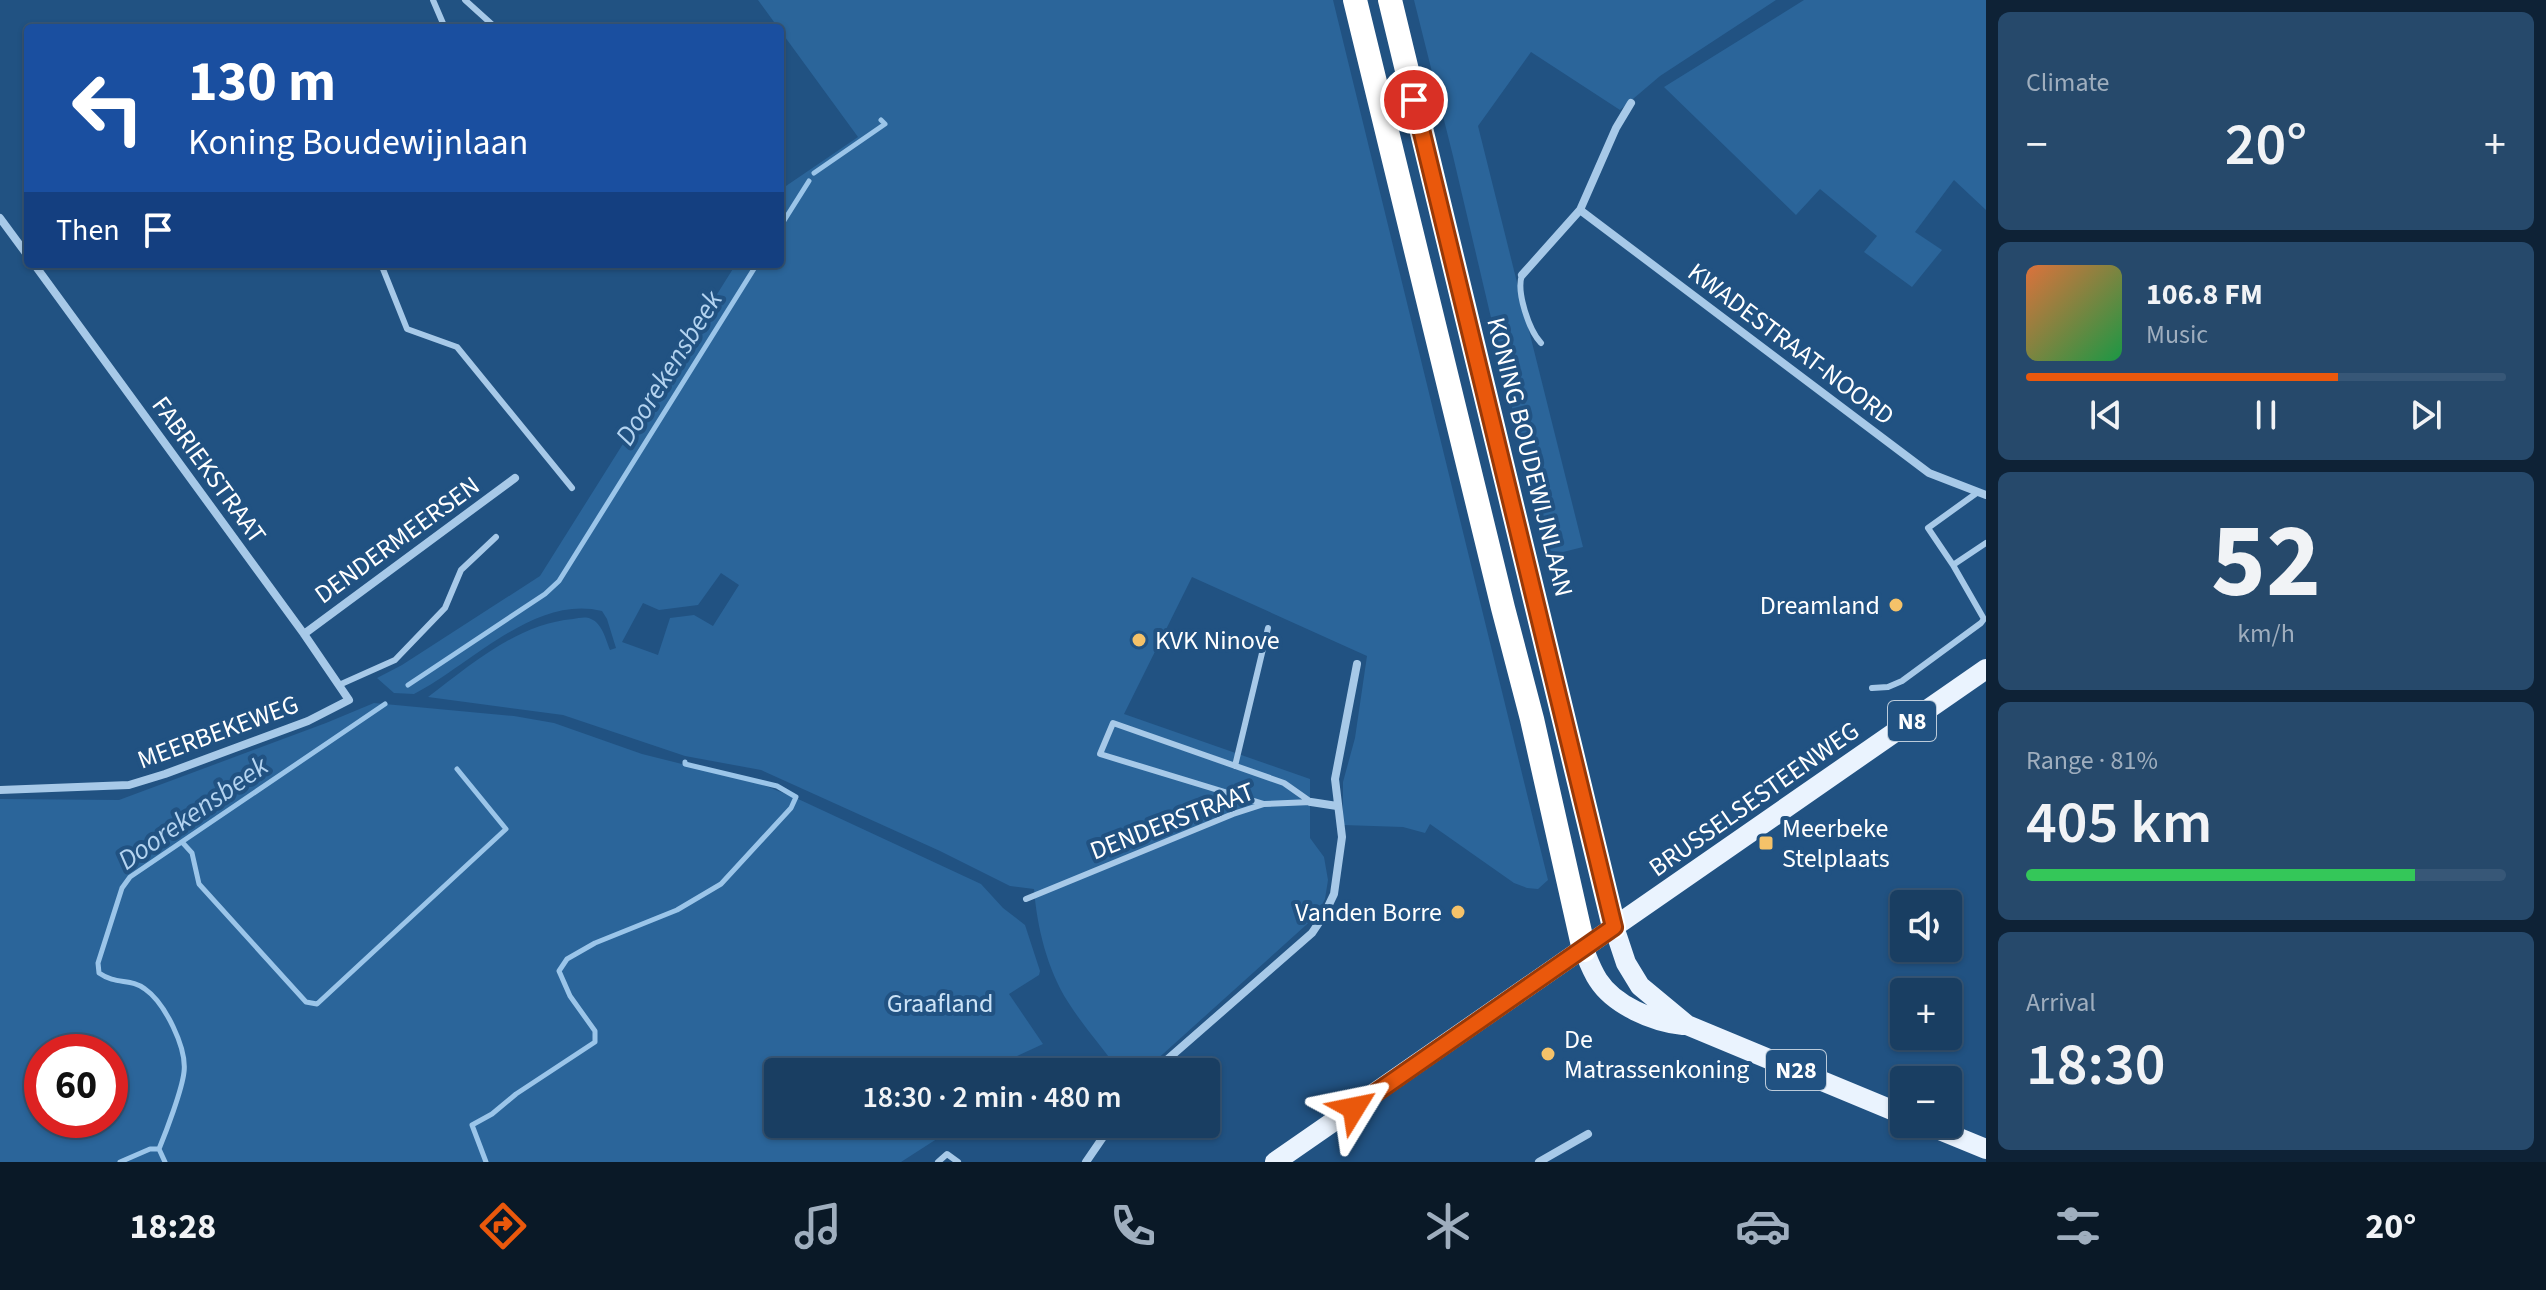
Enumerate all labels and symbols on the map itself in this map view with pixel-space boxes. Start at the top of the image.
pin [1380,66,1448,134]
street label: KWADESTRAAT-NOORD [1680,254,1902,434]
water label: Doorekensbeek [606,282,733,453]
street label: KONING BOUDEWIJNLAAN [1477,313,1583,601]
street label: FABRIEKSTRAAT [143,389,275,551]
street label: DENDERMEERSEN [307,467,487,613]
place label: Dreamland [1760,587,1880,624]
marker: Dreamland [1887,596,1905,614]
place label: KVK Ninove [1155,622,1280,659]
marker: KVK Ninove [1130,631,1148,649]
street label: MEERBEKEWEG [132,686,304,778]
road number: N8 [1888,701,1936,741]
street label: BRUSSELSESTEENWEG [1641,712,1867,886]
water label: Doorekensbeek [110,746,277,880]
street label: DENDERSTRAAT [1085,773,1260,869]
place label: Meerbeke Stelplaats [1782,810,1890,877]
marker: Meerbeke Stelplaats [1757,834,1775,852]
place label: Vanden Borre [1295,894,1442,931]
marker: Vanden Borre [1449,903,1467,921]
park label: Graafland [887,985,993,1022]
place label: De Matrassenkoning [1564,1021,1749,1088]
speed limit sign: 60 [24,1034,128,1138]
marker: De Matrassenkoning [1539,1045,1557,1063]
road number: N28 [1766,1050,1826,1090]
position arrow [1312,1066,1396,1150]

